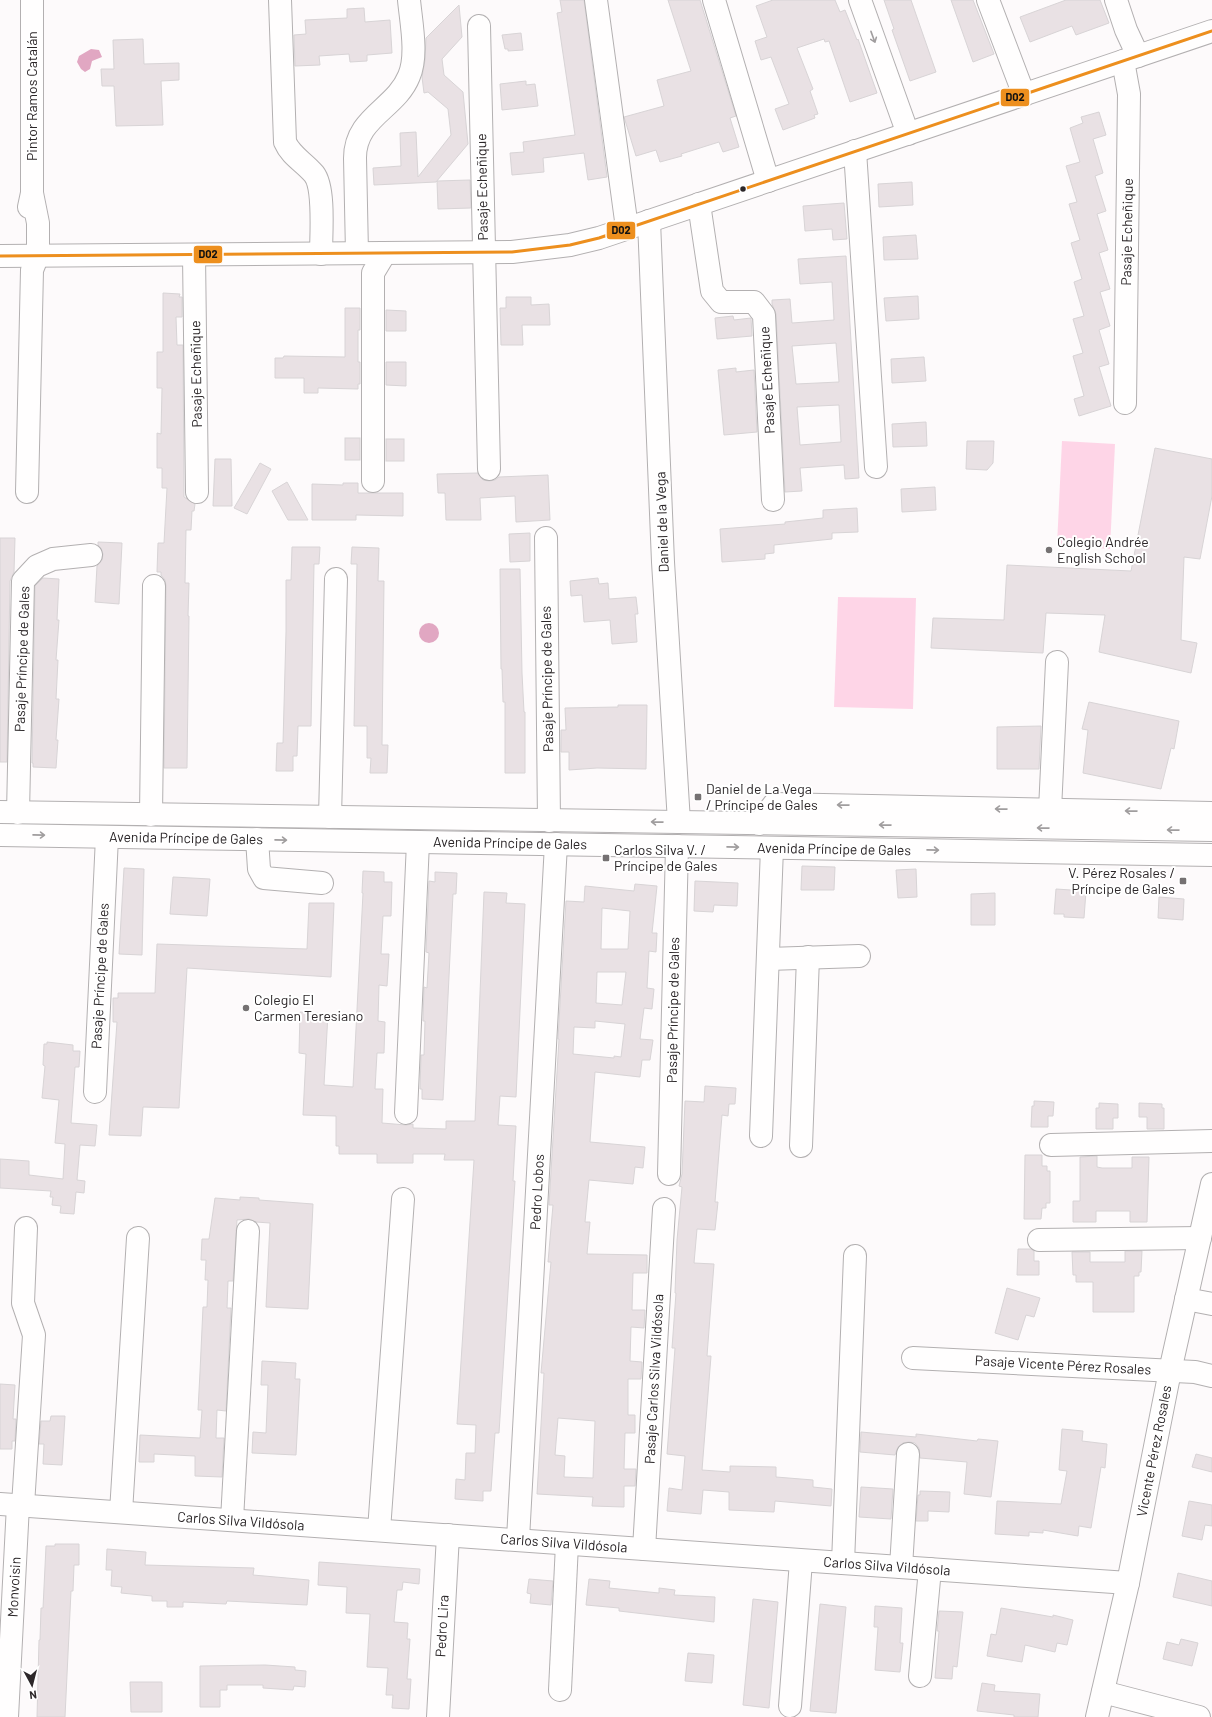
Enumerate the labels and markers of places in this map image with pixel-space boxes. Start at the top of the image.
unlabelled marker [738,184,748,194]
place label: Colegio Andrée English School [1057,533,1149,566]
marker: Colegio Andrée English School [1044,545,1054,555]
place label: Daniel de La Vega / Príncipe de Gales [706,780,818,813]
marker: Daniel de La Vega / Príncipe de Gales [693,792,703,802]
place label: Carlos Silva V. / Príncipe de Gales [614,841,718,874]
marker: Carlos Silva V. / Príncipe de Gales [601,853,611,863]
place label: V. Pérez Rosales / Príncipe de Gales [1068,864,1175,897]
marker: V. Pérez Rosales / Príncipe de Gales [1178,876,1188,886]
place label: Colegio El Carmen Teresiano [254,991,363,1024]
marker: Colegio El Carmen Teresiano [241,1003,251,1013]

